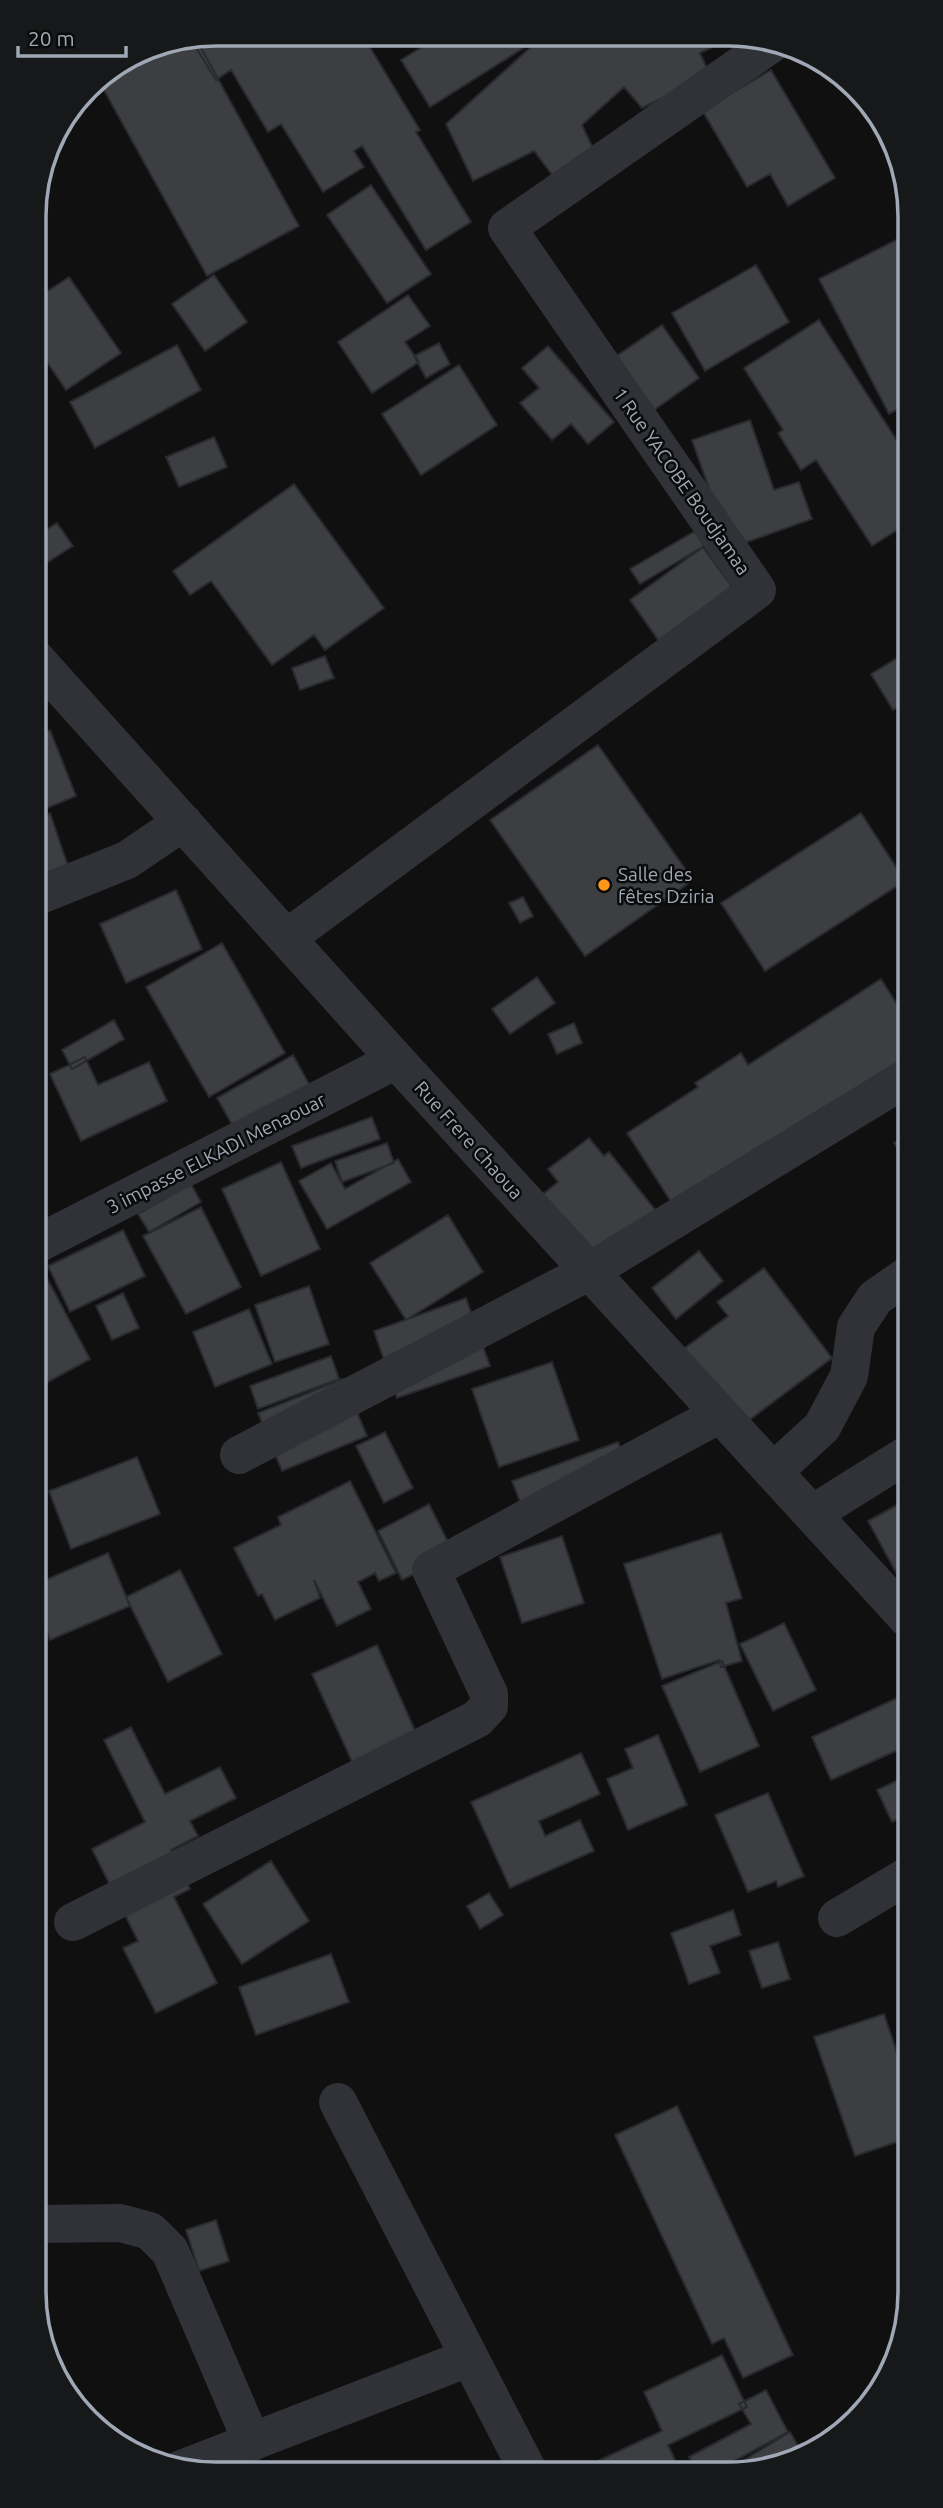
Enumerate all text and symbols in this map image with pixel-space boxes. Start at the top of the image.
scale bar [18,14,126,58]
text: 20 m [28,26,75,50]
street label: 1 Rue YACOBE Boudjamaa [609,383,755,579]
place label: Salle des fêtes Dziria [618,863,715,907]
marker: Salle des fêtes Dziria [596,877,612,893]
street label: Rue Frere Chaoua [410,1077,528,1203]
street label: 3 impasse ELKADI Menaouar [103,1088,329,1218]

